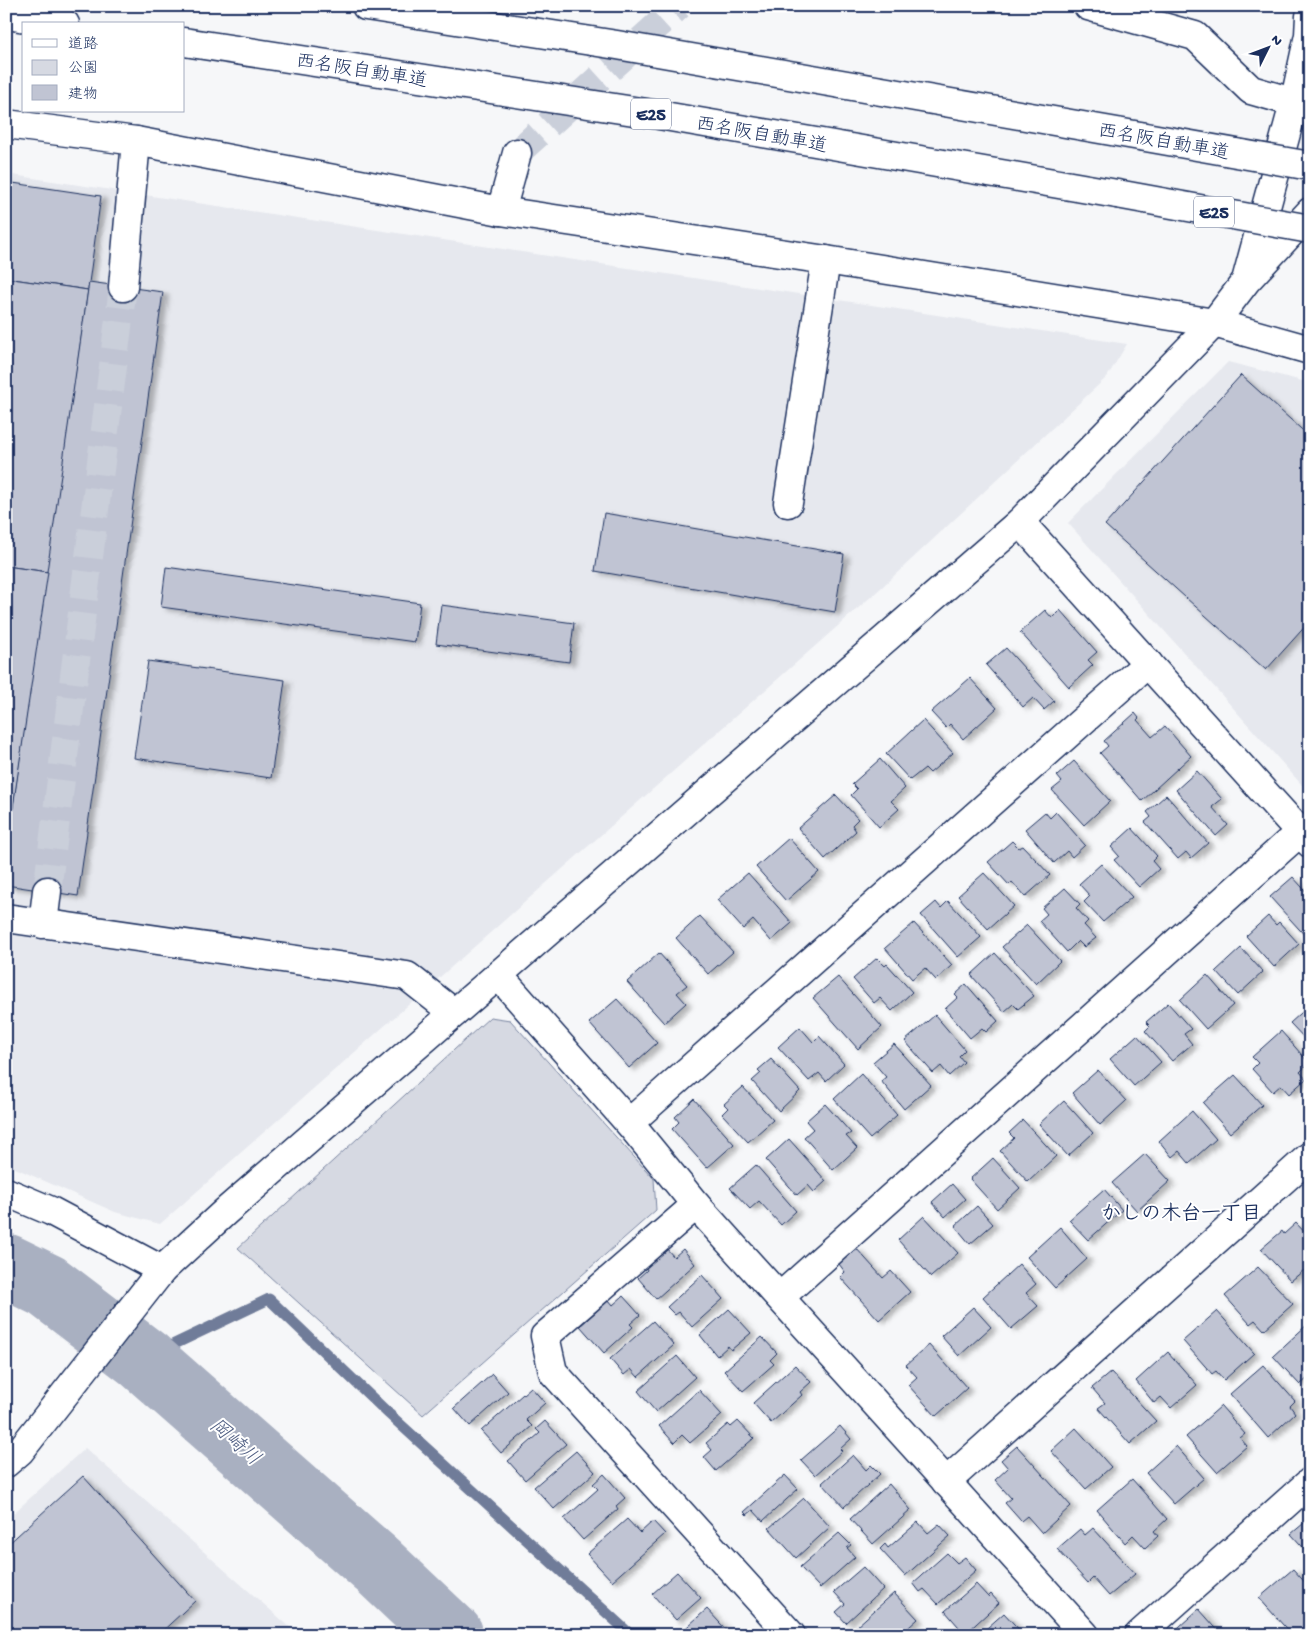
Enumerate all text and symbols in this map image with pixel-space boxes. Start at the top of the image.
legend [22,22,185,112]
north arrow [1244,22,1294,72]
text: N [1266,32,1285,50]
text: 道路 [68,36,98,54]
street label: 西名阪自動車道 [294,50,429,94]
text: 公園 [68,60,98,78]
text: 建物 [68,86,98,104]
road number: E25 [631,98,671,130]
street label: 西名阪自動車道 [694,113,829,159]
street label: 西名阪自動車道 [1096,120,1231,166]
road number: E25 [1194,196,1234,228]
district label: かしの木台一丁目 [1101,1202,1261,1227]
water label: 岡崎川 [204,1414,265,1472]

